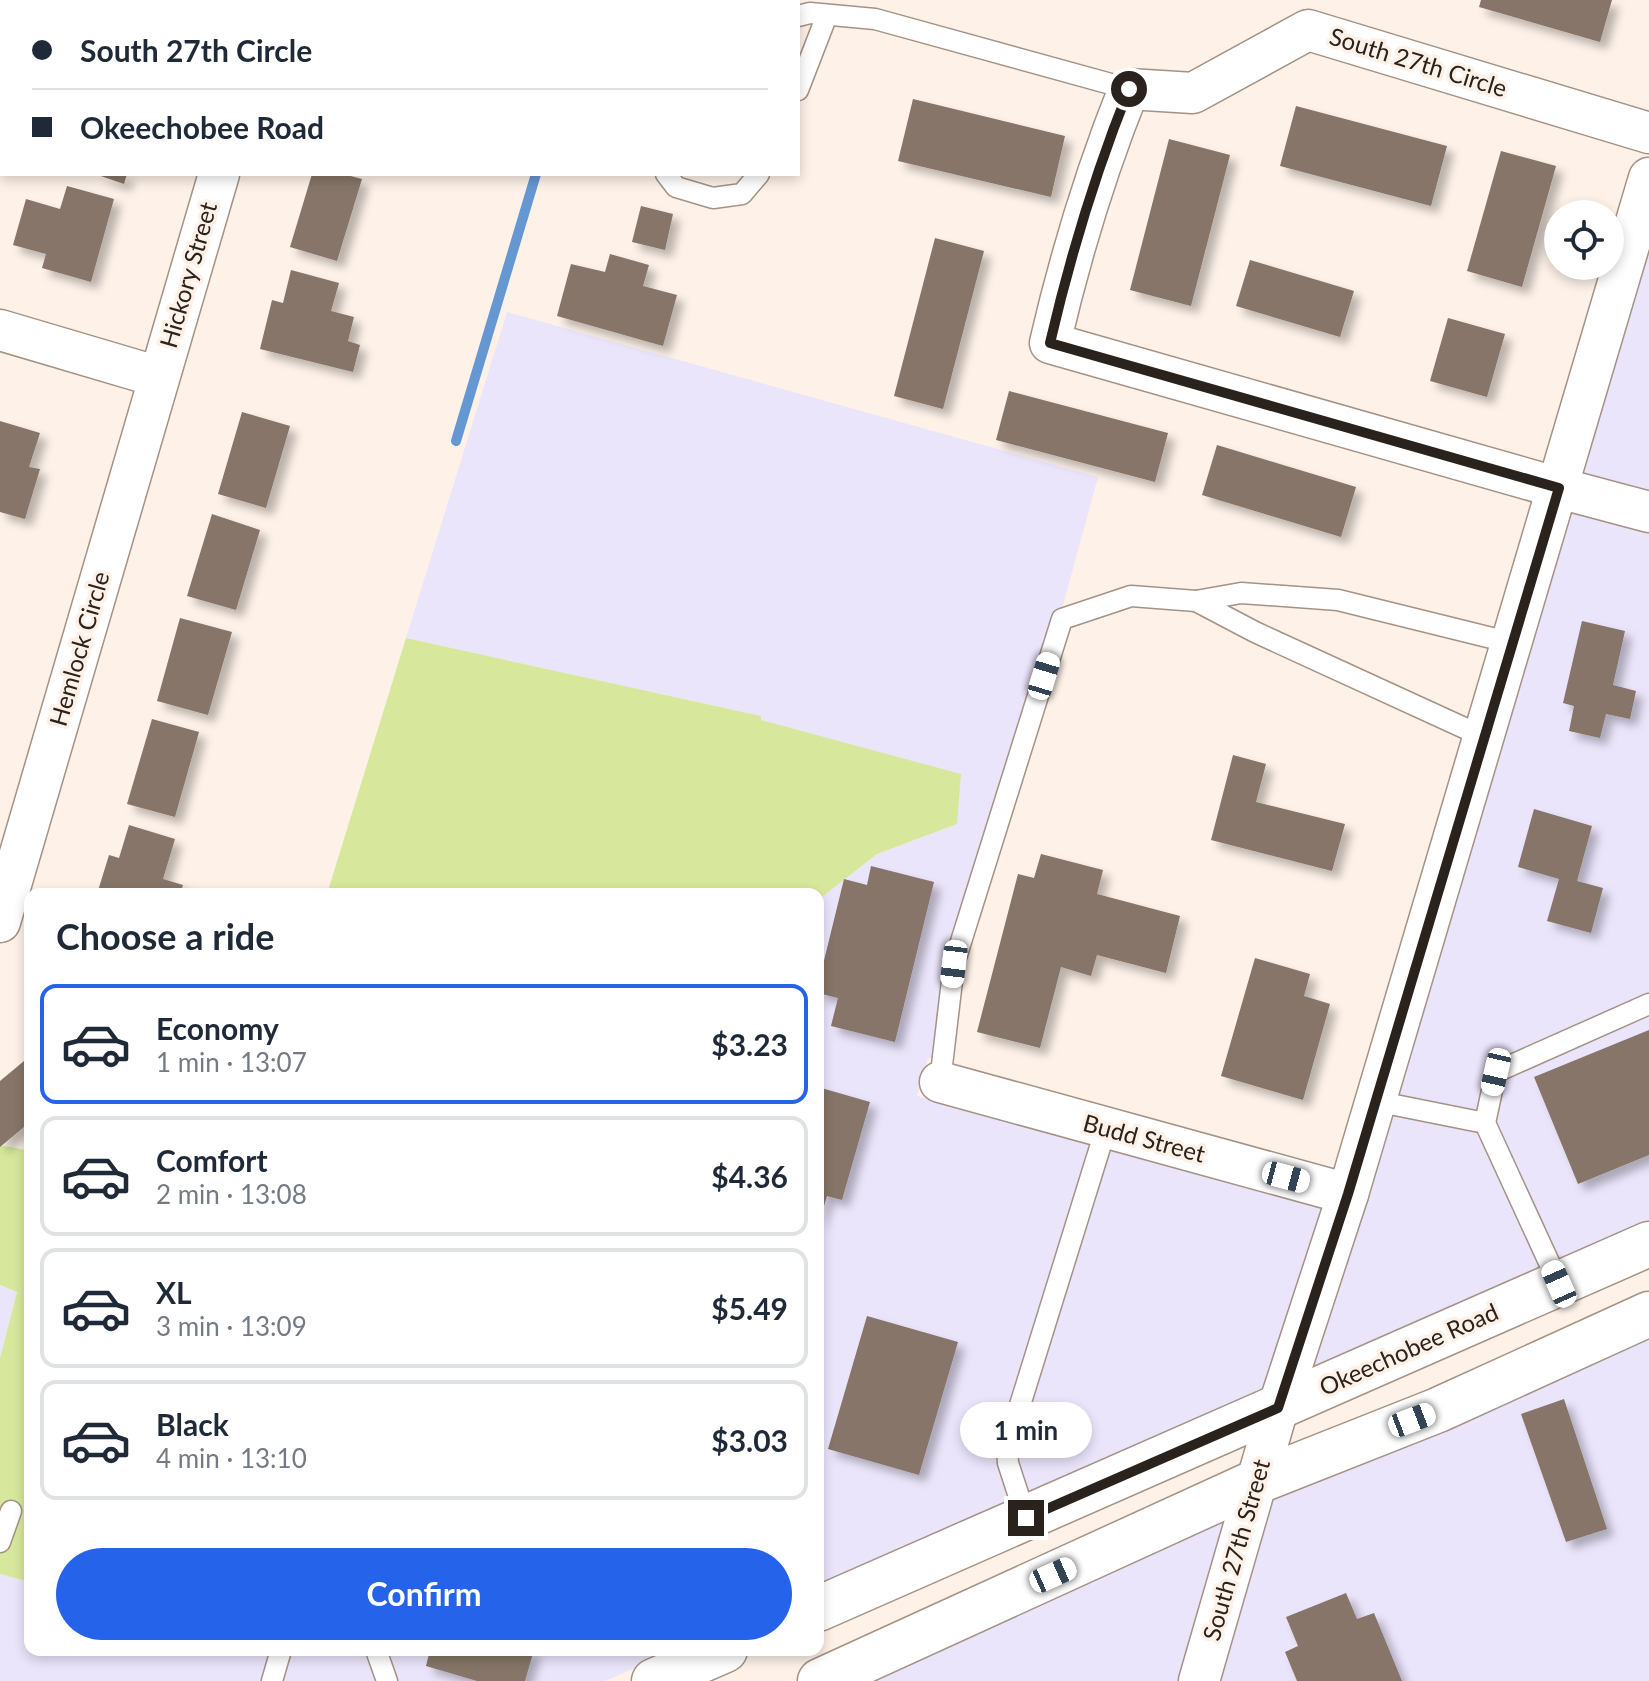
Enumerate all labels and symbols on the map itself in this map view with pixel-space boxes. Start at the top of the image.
street label: South 27th Circle [1326,21,1511,102]
route start [1111,71,1147,107]
street label: Hickory Street [153,198,222,351]
street label: Hemlock Circle [43,568,114,729]
car [1026,650,1062,702]
car [939,939,969,989]
car [1479,1046,1513,1098]
street label: Budd Street [1080,1107,1209,1168]
car [1260,1159,1312,1195]
car [1538,1257,1580,1311]
street label: Okeechobee Road [1315,1296,1502,1401]
car [1385,1400,1439,1440]
callout: 1 min [960,1402,1092,1458]
street label: South 27th Street [1196,1455,1275,1644]
route end [1008,1500,1044,1536]
car [1026,1554,1080,1596]

